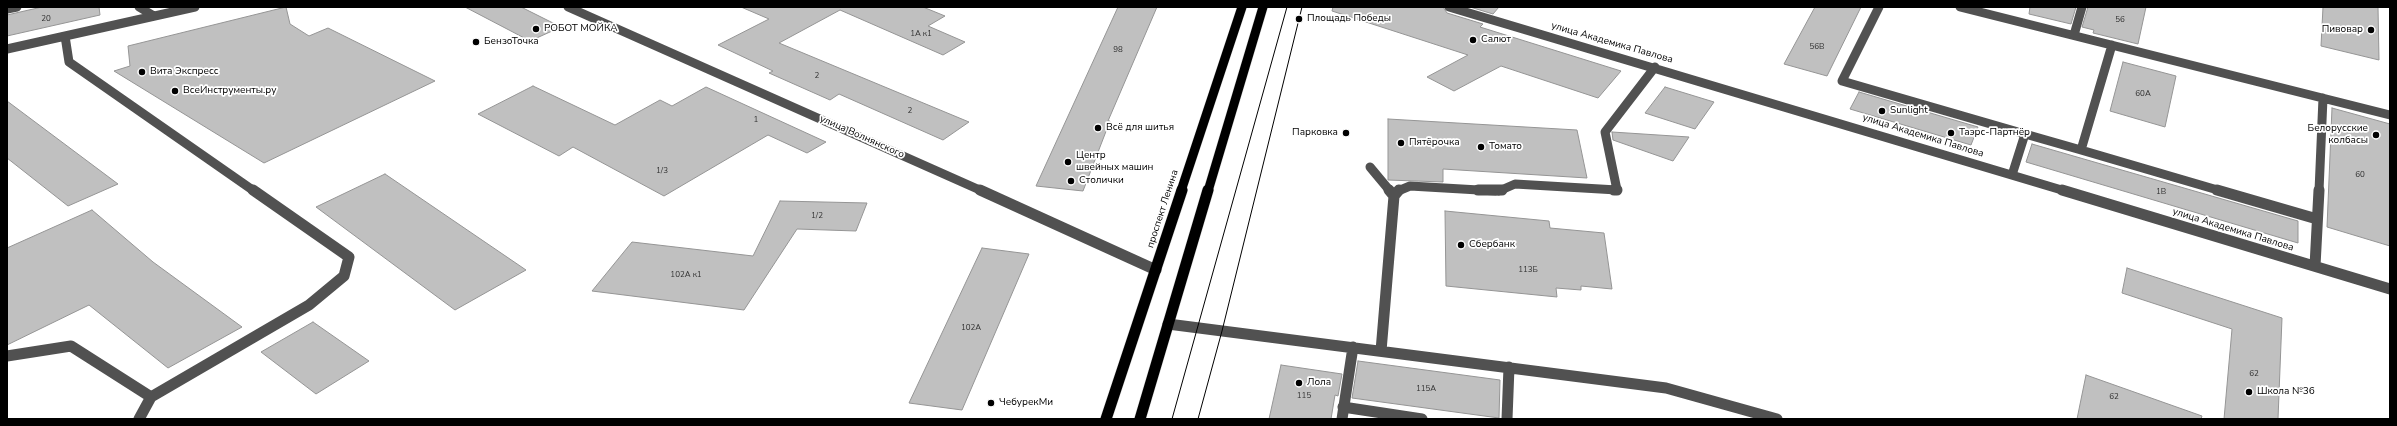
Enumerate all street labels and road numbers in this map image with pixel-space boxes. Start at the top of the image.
street label: улица Академика Павлова [1550,20,1674,66]
street label: улица Академика Павлова [1861,112,1985,160]
street label: улица Волнянского [818,113,906,161]
street label: проспект Ленина [1145,168,1181,250]
street label: улица Академика Павлова [2171,206,2295,254]

